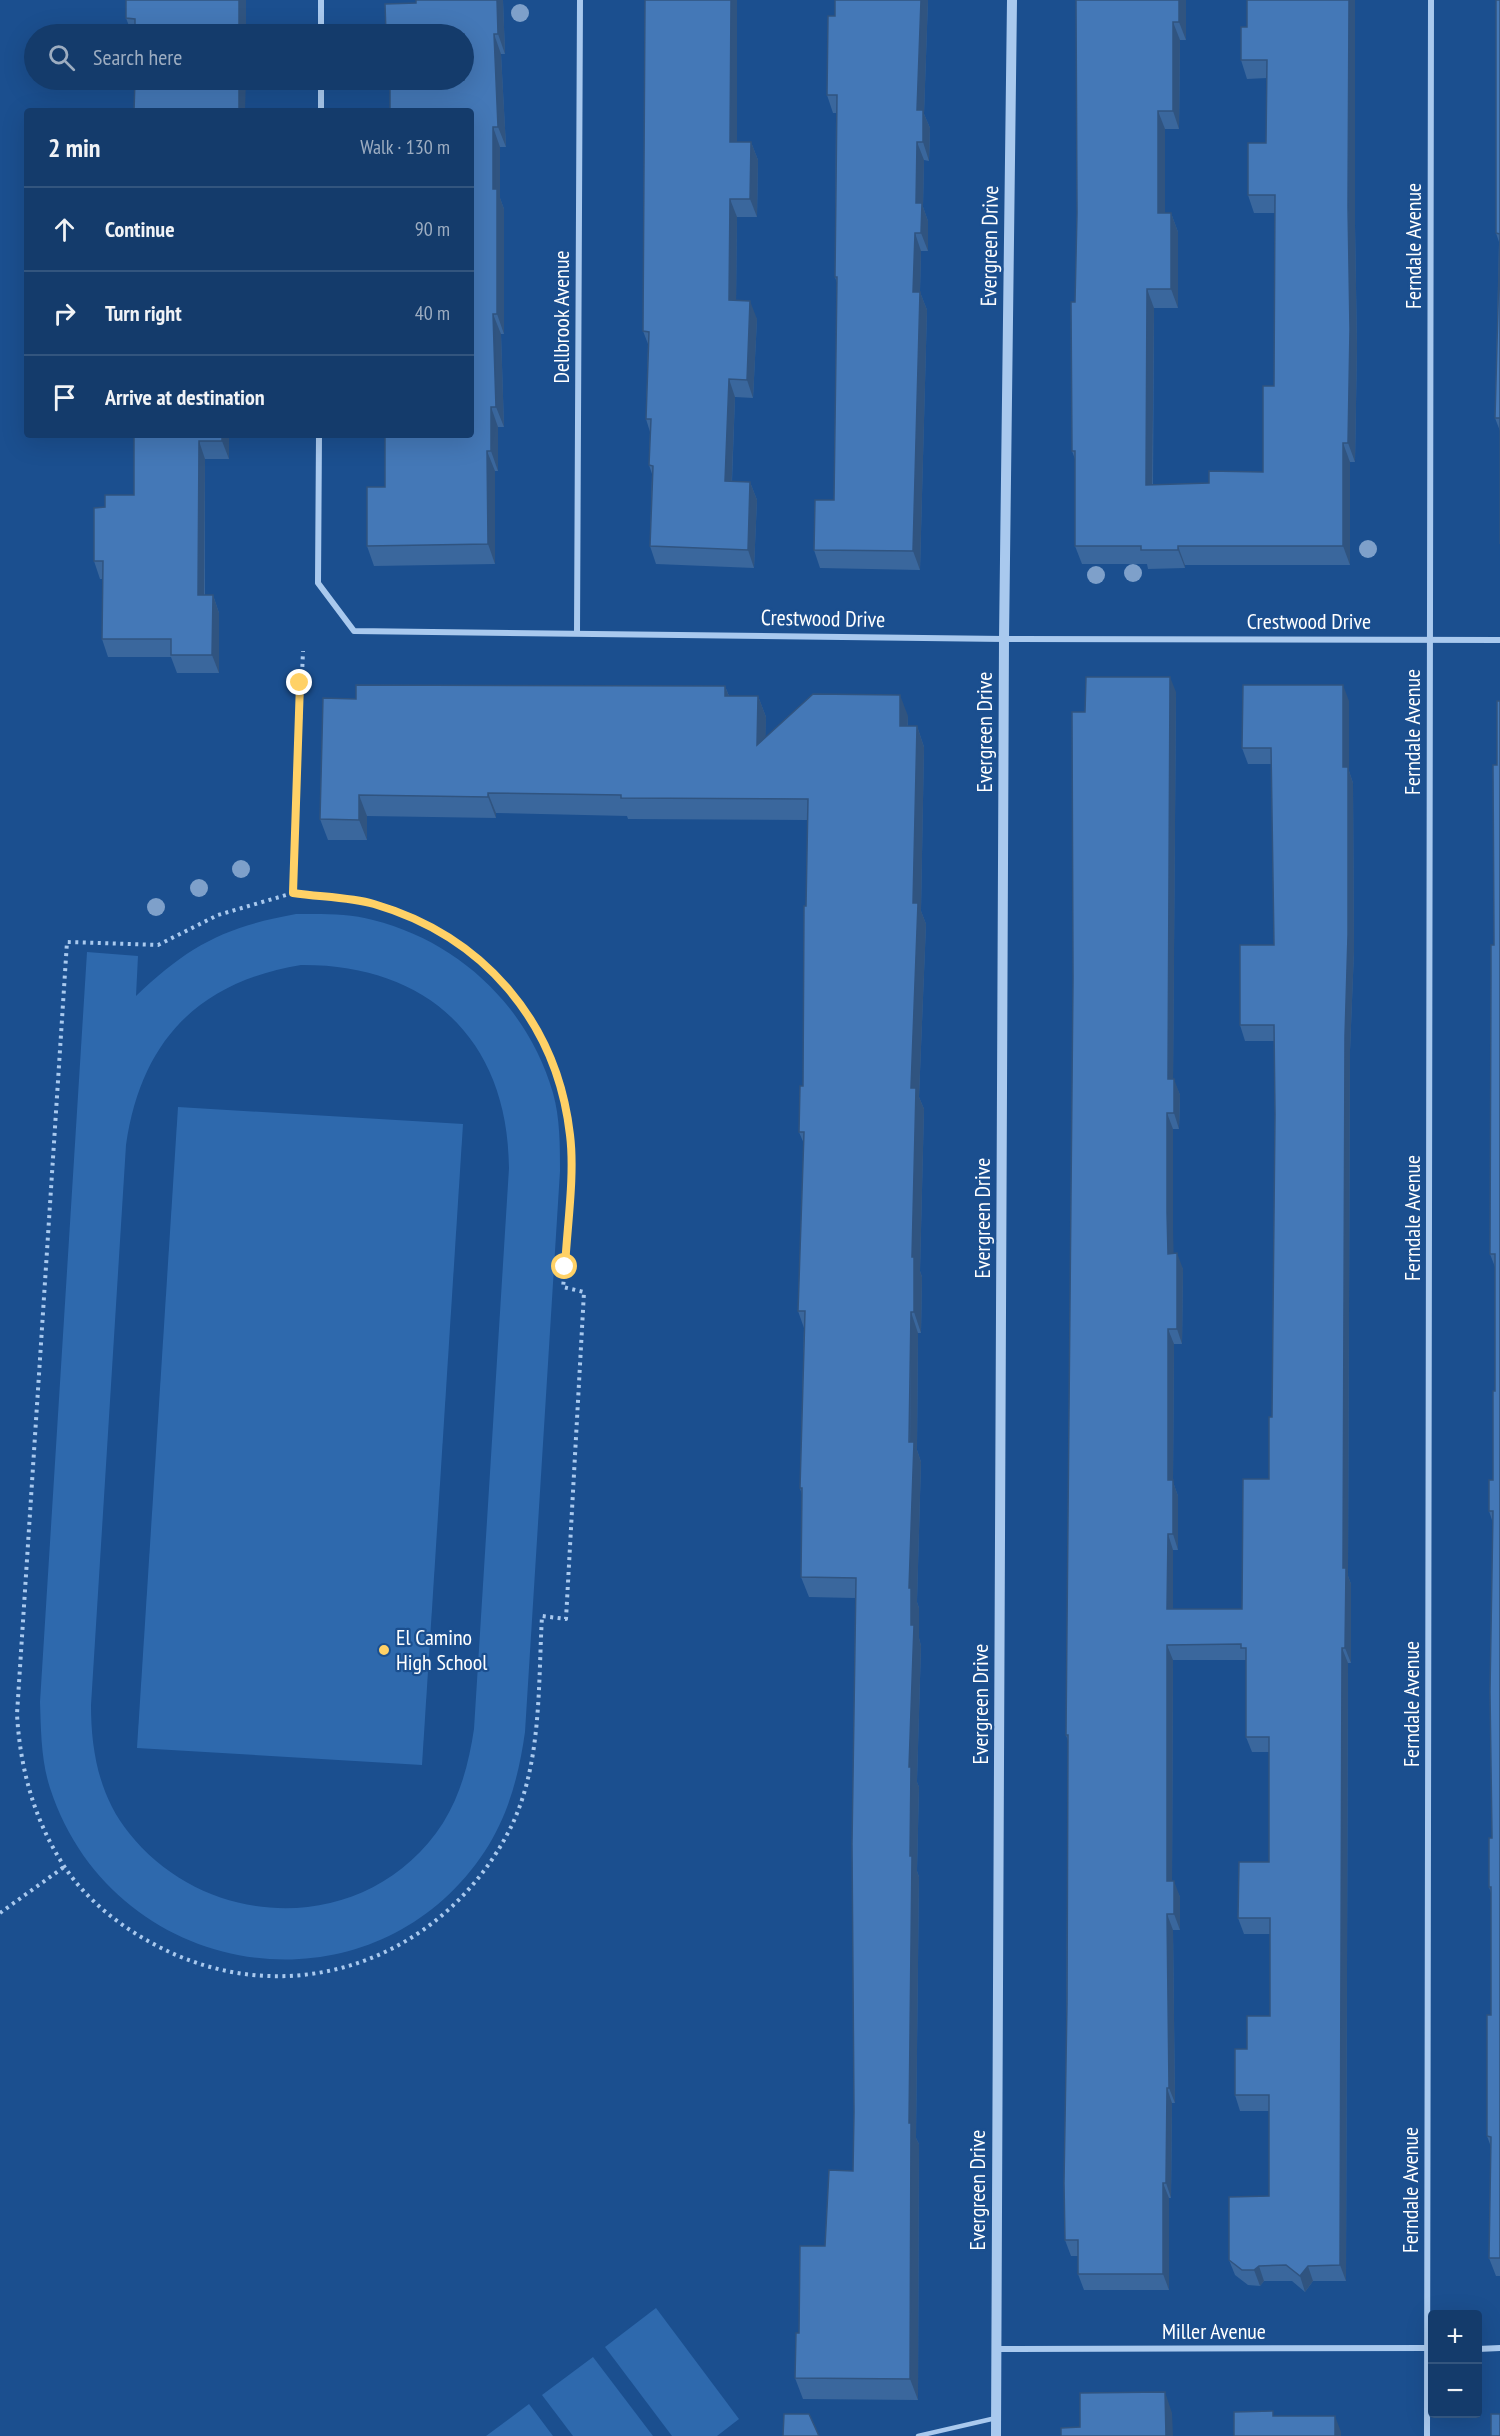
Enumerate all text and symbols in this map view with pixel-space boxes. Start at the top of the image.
search box [24,24,474,90]
icon: search [45,41,78,74]
text: Search here [93,43,182,71]
text: 2 min [48,131,101,164]
text: Walk · 130 m [360,134,450,160]
street label: Ferndale Avenue [1399,183,1427,309]
street label: Evergreen Drive [974,185,1004,307]
icon: ahead [48,213,81,246]
text: Continue [105,215,175,243]
text: 90 m [415,216,450,242]
street label: Dellbrook Avenue [547,250,575,384]
icon: right [48,297,81,330]
text: Turn right [105,299,182,327]
text: 40 m [415,300,450,326]
icon: arrive [48,381,81,414]
text: Arrive at destination [105,383,265,411]
street label: Crestwood Drive [761,603,885,633]
street label: Crestwood Drive [1247,607,1371,635]
route end [286,669,312,695]
street label: Ferndale Avenue [1398,669,1426,795]
street label: Evergreen Drive [970,672,998,792]
street label: Ferndale Avenue [1398,1155,1426,1281]
street label: Evergreen Drive [968,1158,996,1278]
route start [551,1253,577,1279]
place label: El Camino High School [396,1623,488,1676]
street label: Ferndale Avenue [1397,1641,1425,1767]
marker: El Camino High School [377,1643,391,1657]
street label: Evergreen Drive [966,1644,994,1764]
street label: Ferndale Avenue [1396,2127,1424,2253]
street label: Evergreen Drive [963,2130,991,2250]
map controls [1428,2310,1482,2418]
button: + [1428,2310,1482,2364]
street label: Miller Avenue [1162,2317,1266,2345]
button: − [1428,2364,1482,2418]

